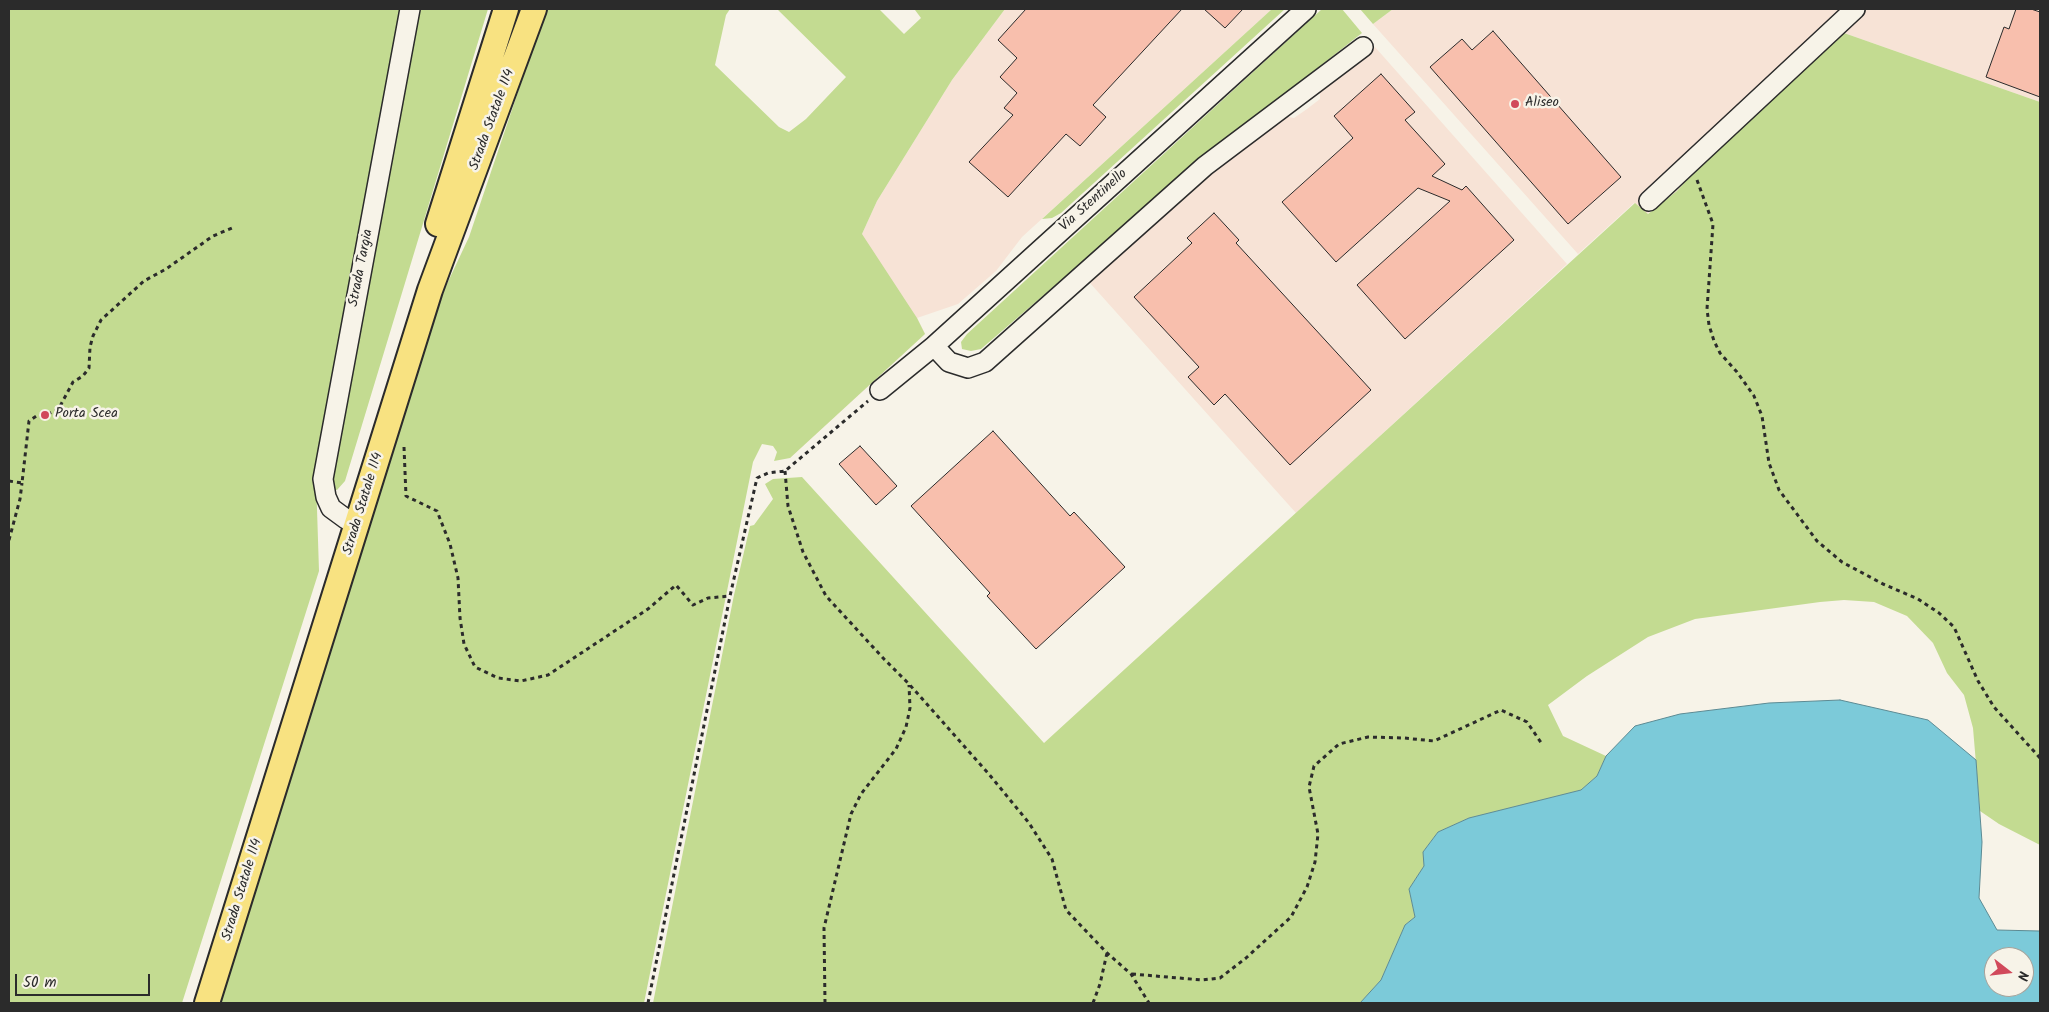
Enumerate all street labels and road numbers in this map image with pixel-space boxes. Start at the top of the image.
street label: Strada Statale 114 [467,67,519,173]
street label: Via Stentinello [1057,166,1131,236]
street label: Strada Targia [346,228,378,308]
street label: Strada Statale 114 [340,451,388,557]
street label: Strada Statale 114 [219,837,267,943]

